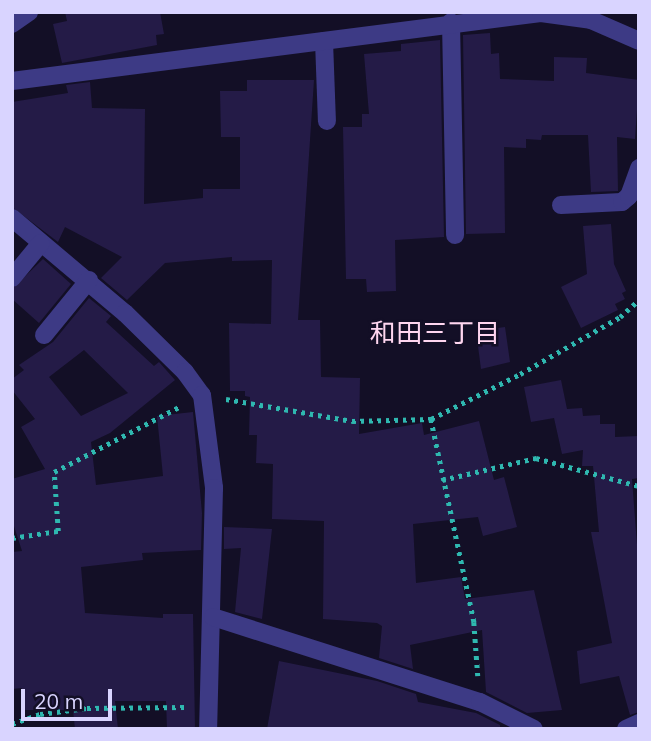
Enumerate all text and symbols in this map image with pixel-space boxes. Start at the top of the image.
district label: 和田三丁目 [370,317,500,349]
scale bar [24,674,116,718]
text: 20 m [34,688,83,714]

